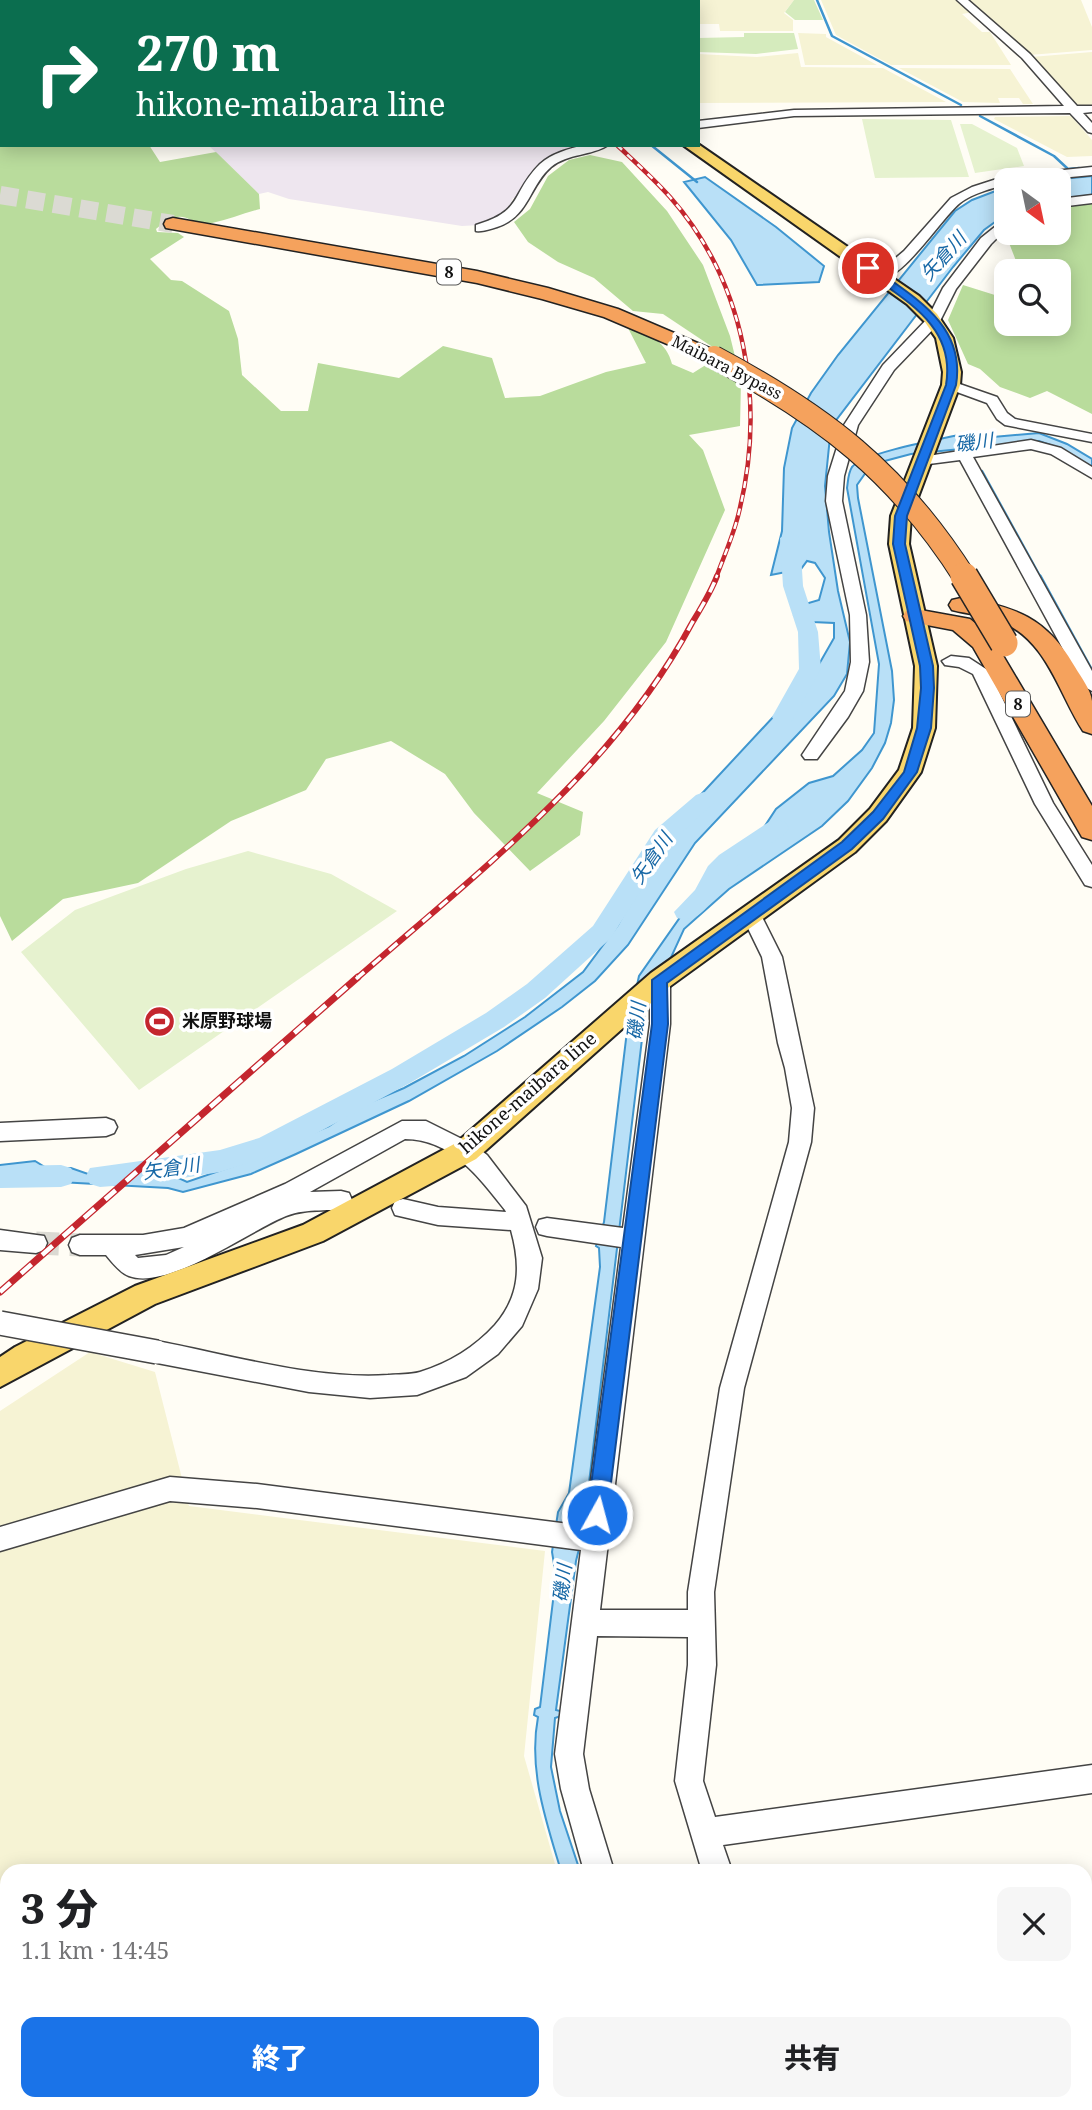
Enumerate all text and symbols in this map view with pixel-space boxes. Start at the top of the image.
text: 270 m [136,19,280,85]
icon: right [21,28,112,119]
text: hikone-maibara line [136,82,446,125]
north arrow [994,168,1071,245]
map controls [994,168,1071,336]
water label: 矢倉川 [914,225,973,286]
pin [838,238,898,298]
icon: arrive [849,249,887,287]
button: search [994,259,1071,336]
road number: 8 [437,260,461,284]
street label: Maibara Bypass [668,330,786,404]
water label: 磯川 [954,427,996,457]
road number: 8 [1006,692,1030,716]
water label: 矢倉川 [624,826,679,889]
water label: 磯川 [621,999,651,1041]
sports icon: 米原野球場 [142,1004,176,1038]
place label: 米原野球場 [182,1008,272,1032]
street label: hikone-maibara line [454,1026,601,1158]
water label: 矢倉川 [141,1151,203,1185]
position arrow [560,1478,634,1552]
water label: 磯川 [547,1561,577,1603]
text: 3 分 [21,1879,98,1936]
button: close [997,1887,1071,1961]
text: 1.1 km · 14:45 [21,1934,169,1966]
button: 終了 [21,2017,539,2097]
button: 共有 [553,2017,1071,2097]

